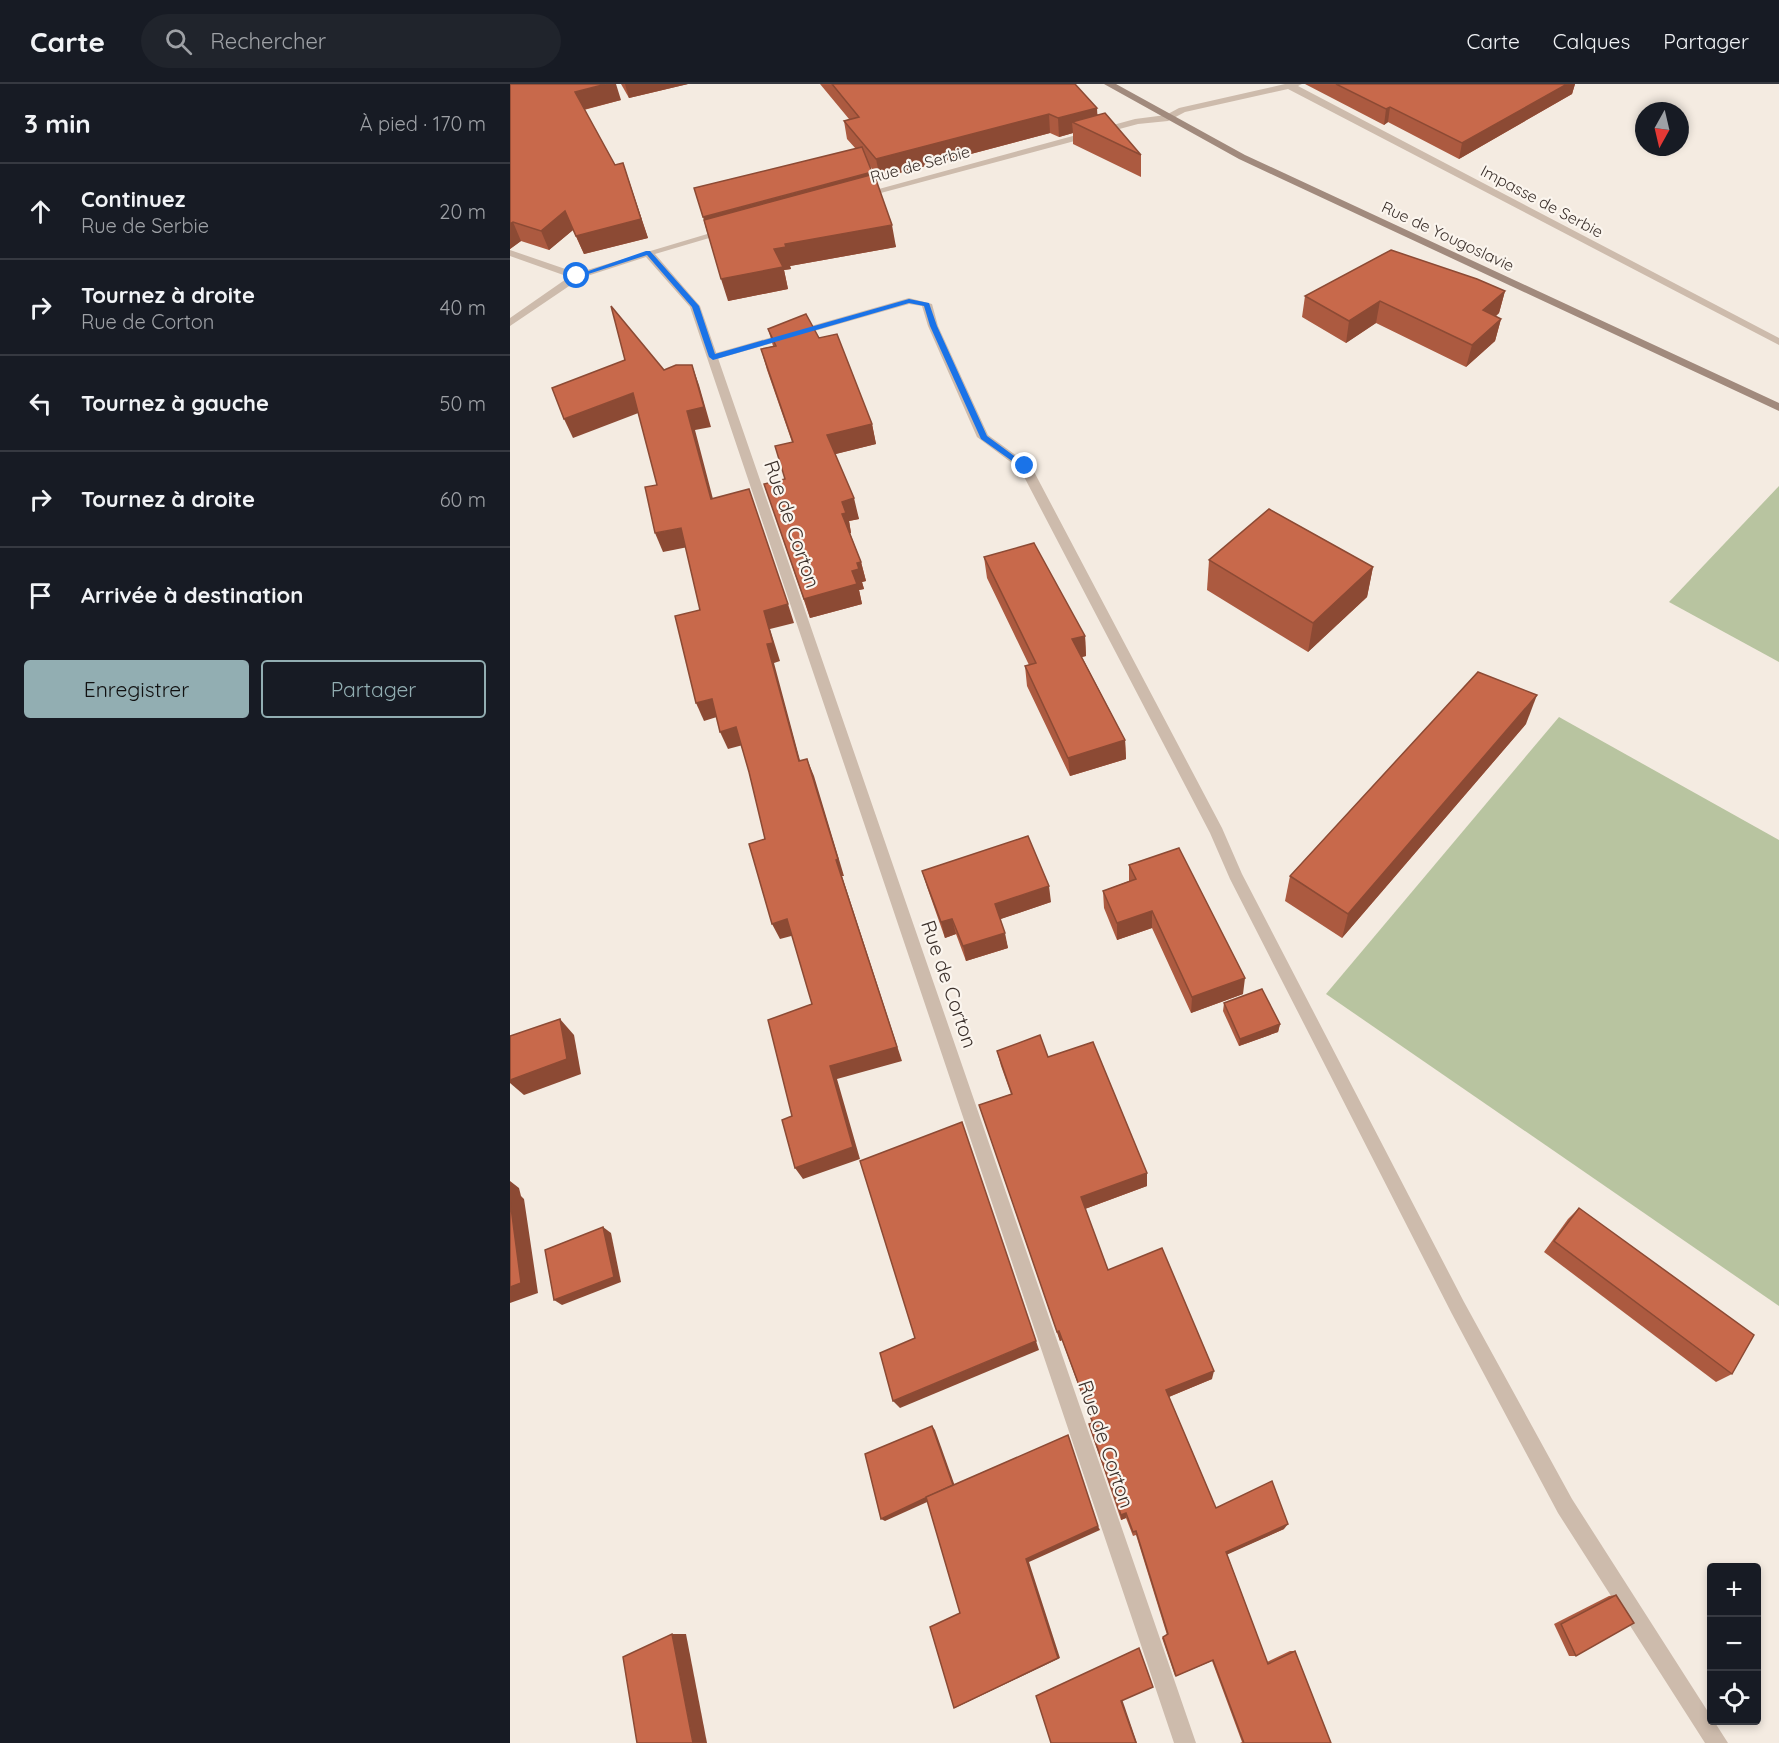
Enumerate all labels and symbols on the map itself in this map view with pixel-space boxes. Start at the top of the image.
north arrow [1635,102,1689,156]
street label: Rue de Serbie [868,141,972,187]
street label: Impasse de Serbie [1477,160,1607,242]
street label: Rue de Yougoslavie [1379,197,1517,275]
route start [563,262,589,288]
route end [1011,452,1037,478]
street label: Rue de Corton [759,457,826,591]
street label: Rue de Corton [916,917,983,1051]
street label: Rue de Corton [1073,1377,1140,1511]

